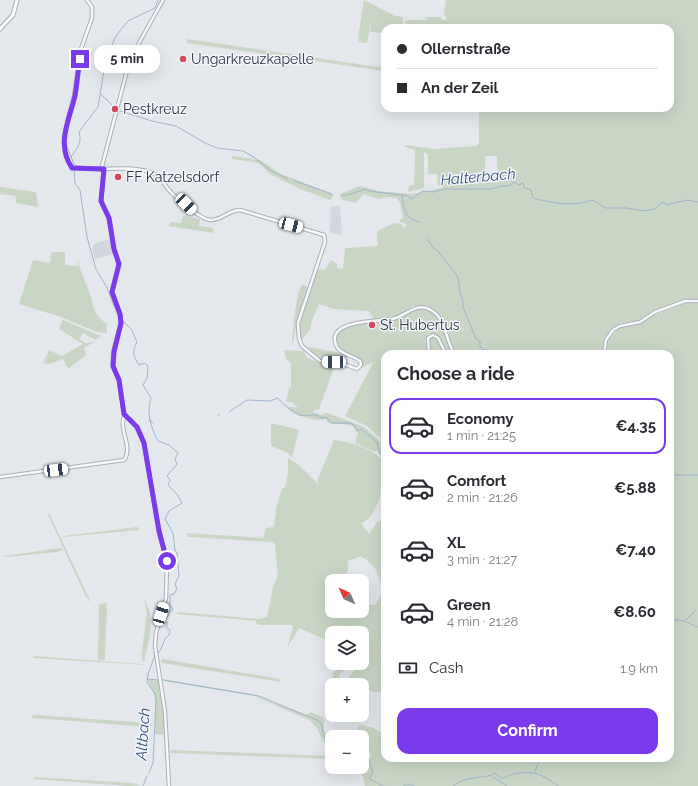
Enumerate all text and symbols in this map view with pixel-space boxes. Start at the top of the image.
text: Ollernstraße [421,40,511,58]
callout: 5 min [94,45,160,73]
route end [71,50,89,68]
text: 5 min [110,51,144,66]
place label: Ungarkreuzkapelle [191,51,314,67]
marker: Ungarkreuzkapelle [178,54,188,64]
text: An der Zeil [421,79,498,97]
place label: Pestkreuz [123,101,187,117]
marker: Pestkreuz [110,104,120,114]
water label: Halterbach [440,165,516,189]
place label: FF Katzelsdorf [126,169,220,185]
marker: FF Katzelsdorf [113,172,123,182]
car [173,191,199,217]
car [278,216,304,234]
place label: St. Hubertus [380,317,460,333]
marker: St. Hubertus [367,320,377,330]
car [322,356,346,368]
text: Choose a ride [397,363,515,384]
icon: car [399,408,435,444]
text: Economy [447,410,514,428]
text: €4.35 [615,417,656,435]
text: 1 min · 21:25 [447,428,516,443]
car [43,463,69,477]
icon: car [399,470,435,506]
text: Comfort [447,472,506,490]
text: €5.88 [614,479,656,497]
text: 2 min · 21:26 [447,490,518,505]
icon: car [399,532,435,568]
text: XL [447,534,465,552]
text: €7.40 [615,541,656,559]
route start [158,552,176,570]
text: 3 min · 21:27 [447,552,517,567]
north arrow [325,574,369,618]
map controls [325,574,369,774]
icon: car [399,594,435,630]
text: Green [447,596,491,614]
car [152,601,170,627]
text: €8.60 [613,603,656,621]
text: 4 min · 21:28 [447,614,518,629]
button: layers [325,626,369,670]
icon: cash [397,657,419,679]
text: Cash [429,659,463,677]
text: 1.9 km [620,661,658,676]
button: + [325,678,369,722]
water label: Altbach [132,707,154,762]
button: Confirm [397,708,658,754]
button: − [325,730,369,774]

